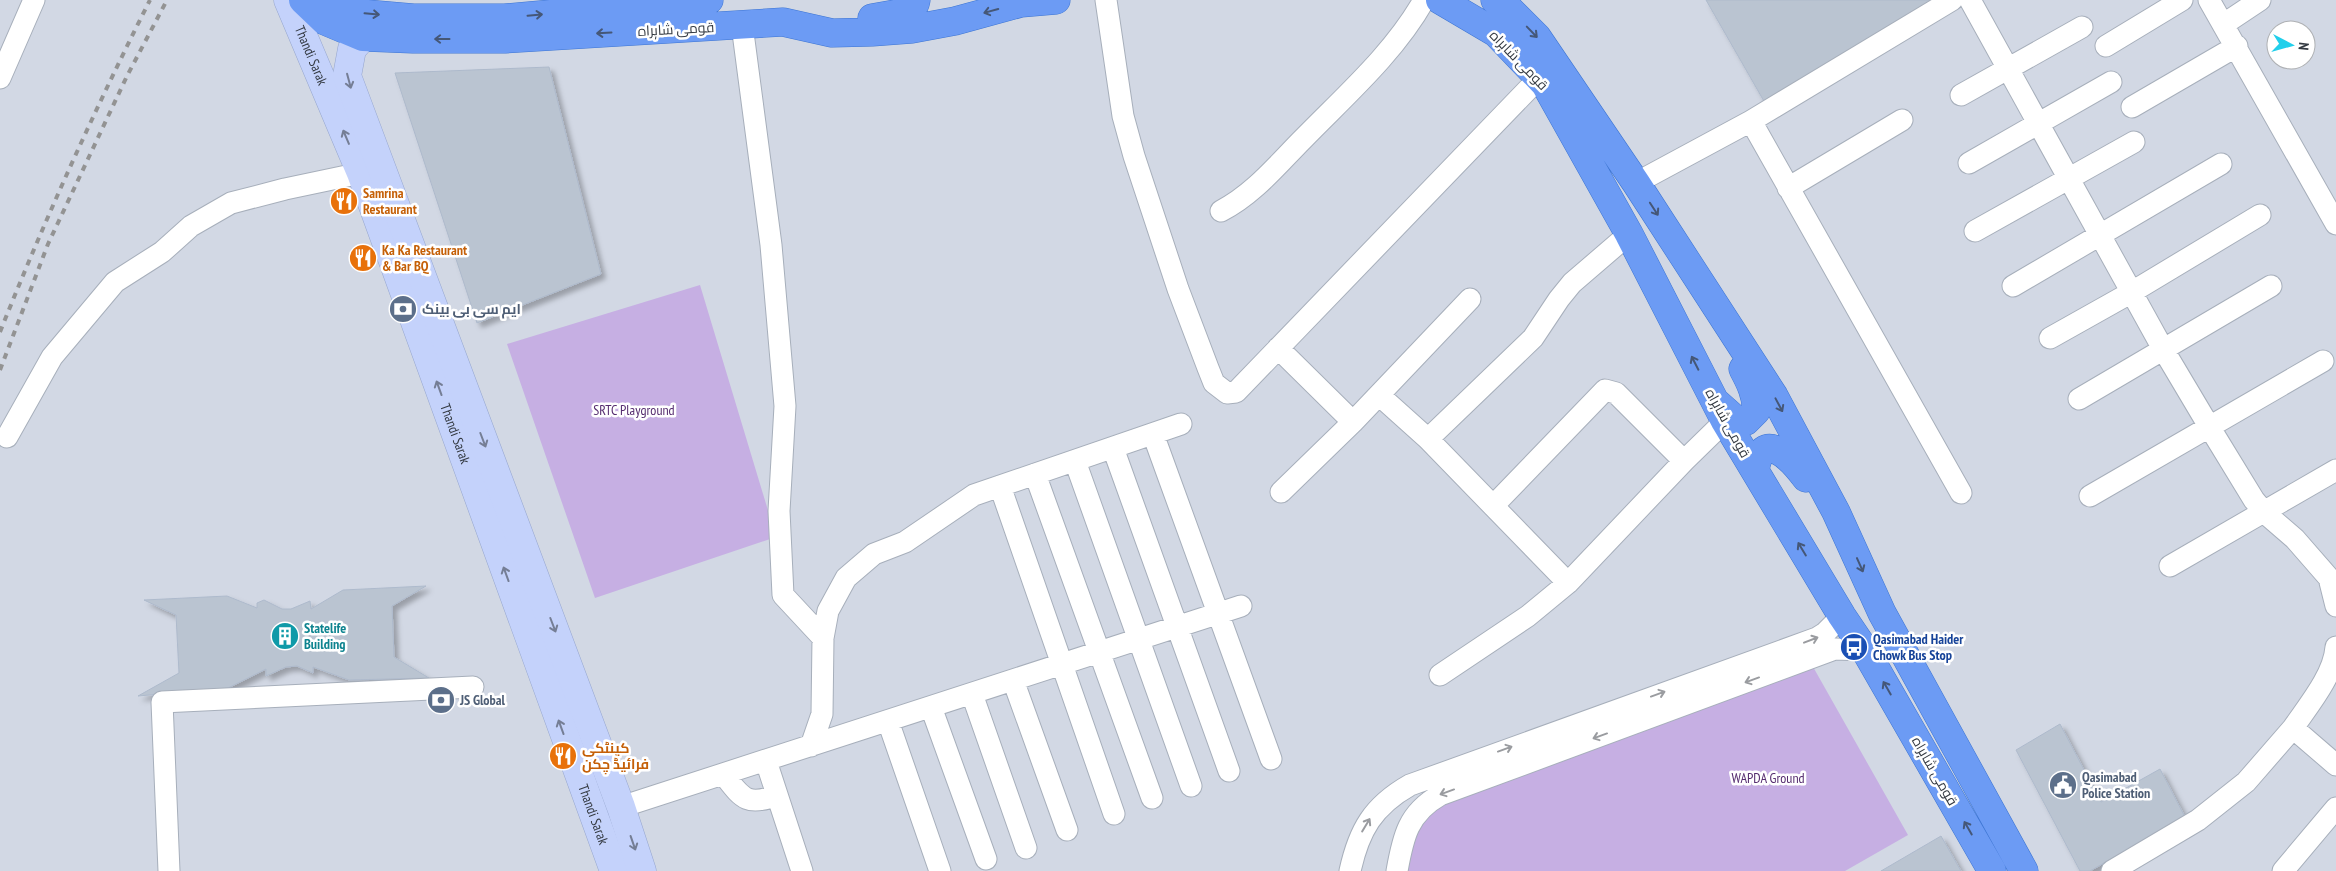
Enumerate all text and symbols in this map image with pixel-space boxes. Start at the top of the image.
one-way arrow [983,7,999,17]
one-way arrow [364,9,380,19]
one-way arrow [526,10,542,20]
street label: قومی شاہراہ [637,18,715,40]
north arrow [2266,20,2316,70]
street label: Thandi Sarak [291,23,332,88]
street label: قومی شاہراہ [1486,26,1552,94]
one-way arrow [1526,26,1538,38]
one-way arrow [596,28,612,37]
one-way arrow [434,34,450,44]
text: N [2295,42,2313,51]
one-way arrow [345,72,355,88]
one-way arrow [340,130,350,145]
place label: Samrina Restaurant [363,184,417,218]
restaurant icon: Samrina Restaurant [329,186,359,216]
one-way arrow [1648,202,1659,216]
place label: Ka Ka Restaurant & Bar BQ [382,241,467,275]
restaurant icon: Ka Ka Restaurant & Bar BQ [348,243,378,273]
bank icon: ایم سی بی بینک [388,294,418,324]
place label: ایم سی بی بینک [422,300,521,319]
one-way arrow [1690,355,1700,370]
one-way arrow [434,381,443,396]
street label: قومی شاہراہ [1702,385,1754,461]
one-way arrow [1775,397,1784,412]
street label: Thandi Sarak [436,401,475,467]
park label: SRTC Playground [593,401,675,419]
one-way arrow [479,432,488,447]
one-way arrow [1796,543,1806,557]
one-way arrow [1856,557,1865,572]
one-way arrow [501,566,510,582]
one-way arrow [548,617,558,632]
place label: Statelife Building [304,619,346,653]
building icon: Statelife Building [270,621,300,651]
place label: Qasimabad Haider Chowk Bus Stop [1873,630,1964,664]
bus stop icon: Qasimabad Haider Chowk Bus Stop [1839,632,1869,662]
one-way arrow [1803,635,1819,644]
one-way arrow [1745,676,1761,685]
one-way arrow [1881,681,1891,695]
bank icon: JS Global [426,685,456,715]
one-way arrow [1650,689,1666,699]
place label: JS Global [459,691,506,709]
one-way arrow [556,719,565,735]
one-way arrow [1593,732,1608,741]
street label: قومی شاہراہ [1908,733,1962,809]
place label: کینٹکی فرائیڈ چکن [582,739,649,775]
restaurant icon: کینٹکی فرائیڈ چکن [548,741,578,771]
one-way arrow [1497,744,1513,753]
place label: Qasimabad Police Station [2082,768,2150,802]
park label: WAPDA Ground [1731,769,1805,787]
public building icon: Qasimabad Police Station [2048,770,2078,800]
street label: Thandi Sarak [574,782,613,848]
one-way arrow [1440,788,1456,797]
one-way arrow [1361,819,1371,833]
one-way arrow [1963,821,1973,836]
one-way arrow [629,835,638,850]

